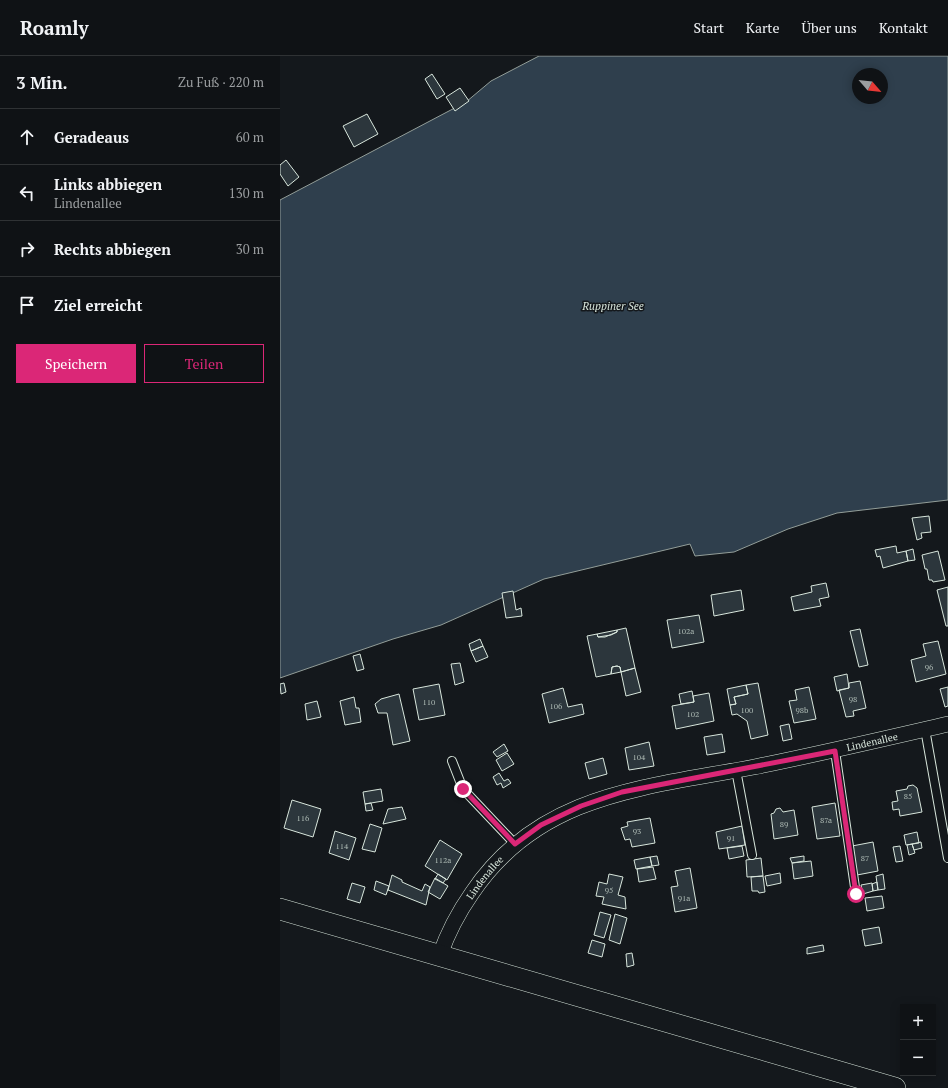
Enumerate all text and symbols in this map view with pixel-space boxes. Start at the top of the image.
text: Roamly [20,15,89,40]
text: Start [694,18,724,37]
text: Karte [746,18,780,37]
text: Über uns [802,18,857,37]
text: Kontakt [879,18,928,37]
north arrow [852,68,888,104]
text: 3 Min. [16,71,68,94]
text: Zu Fuß · 220 m [178,73,264,91]
icon: ahead [16,126,38,148]
text: Geradeaus [54,127,129,147]
text: 60 m [236,128,264,146]
text: Links abbiegen [54,174,162,194]
icon: left [16,182,38,204]
text: 130 m [229,184,264,202]
text: Lindenallee [54,194,122,212]
icon: right [16,238,38,260]
text: Rechts abbiegen [54,239,171,259]
text: 30 m [236,240,264,258]
icon: arrive [16,294,38,316]
text: Ziel erreicht [54,295,142,315]
water label: Ruppiner See [581,299,644,313]
button: Speichern [16,344,136,383]
button: Teilen [144,344,264,383]
house number: 102a [678,626,694,636]
house number: 96 [925,662,934,672]
house number: 98 [849,694,857,704]
house number: 110 [423,697,435,707]
house number: 106 [550,701,563,711]
house number: 100 [741,705,753,715]
house number: 98b [796,705,809,715]
house number: 102 [687,709,699,719]
street label: Lindenallee [845,730,899,754]
house number: 104 [633,752,646,762]
route end [454,780,472,798]
house number: 85 [904,791,912,801]
house number: 116 [297,813,310,823]
house number: 87a [820,815,832,825]
house number: 89 [780,819,788,829]
house number: 93 [633,826,641,836]
house number: 91 [727,833,735,843]
house number: 114 [336,841,349,851]
street label: Lindenallee [464,853,506,902]
house number: 87 [861,853,869,863]
house number: 112a [435,855,451,865]
house number: 95 [605,885,613,895]
route start [847,885,865,903]
house number: 91a [678,893,690,903]
map controls [900,1004,936,1076]
button: + [900,1004,936,1040]
button: − [900,1040,936,1076]

